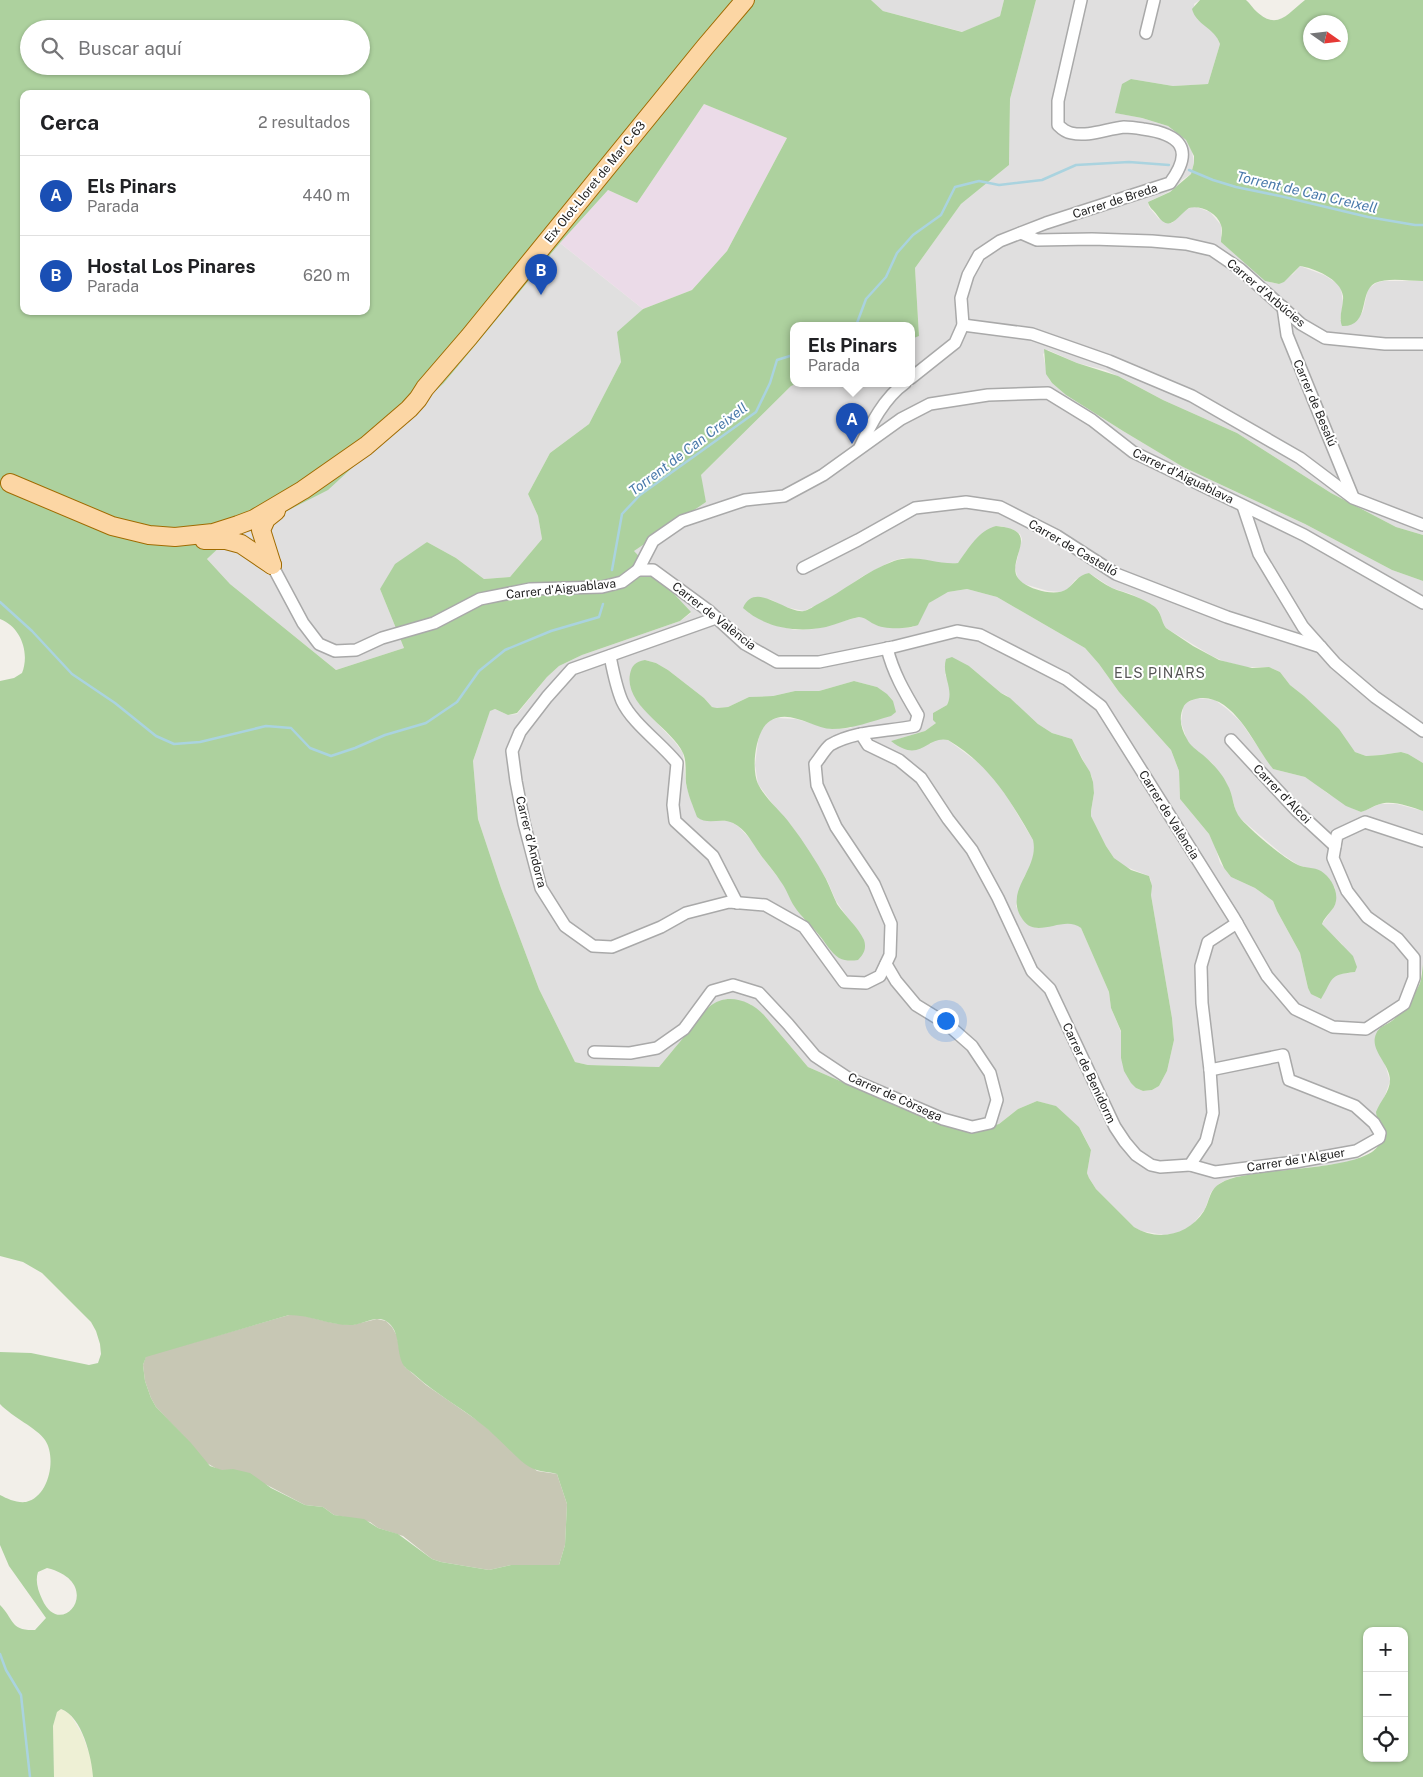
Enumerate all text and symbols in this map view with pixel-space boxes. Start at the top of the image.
north arrow [1303,15,1348,60]
search box [20,20,370,75]
icon: search [38,34,66,62]
text: Buscar aquí [78,37,182,59]
text: Cerca [40,110,99,135]
text: 2 resultados [258,113,350,132]
street label: Eix Olot-Lloret de Mar C-63 [542,118,648,246]
water label: Torrent de Can Creixell [1235,168,1379,216]
text: Els Pinars [87,175,176,197]
street label: Carrer de Breda [1071,181,1159,221]
text: A [50,186,62,205]
text: 440 m [302,186,350,205]
text: Parada [87,197,139,216]
pin: B [525,254,557,295]
text: Hostal Los Pinares [87,255,256,277]
street label: Carrer d'Arbúcies [1224,256,1308,330]
text: B [51,266,61,285]
text: 620 m [303,266,350,285]
text: Parada [87,277,139,296]
popup [790,322,915,387]
text: Els Pinars [808,334,897,356]
text: Parada [808,356,860,375]
street label: Carrer de Besalú [1290,357,1340,449]
water label: Torrent de Can Creixell [626,399,750,499]
pin: A [836,403,868,444]
street label: Carrer d'Aiguablava [1130,445,1236,507]
street label: Carrer de Castelló [1026,517,1120,579]
street label: Carrer d'Aiguablava [505,576,617,602]
street label: Carrer de València [669,579,759,653]
district label: ELS PINARS [1114,665,1206,681]
street label: Carrer d'Alcoi [1250,762,1314,826]
street label: Carrer de València [1136,768,1202,862]
street label: Carrer d'Andorra [513,795,549,889]
your location [933,1008,959,1034]
street label: Carrer de Benidorm [1060,1021,1118,1125]
street label: Carrer de Còrsega [846,1070,944,1124]
street label: Carrer de l'Alguer [1246,1145,1346,1175]
map controls [1363,1627,1408,1762]
button: + [1363,1627,1408,1672]
button: − [1363,1672,1408,1717]
button: locate [1363,1717,1408,1762]

